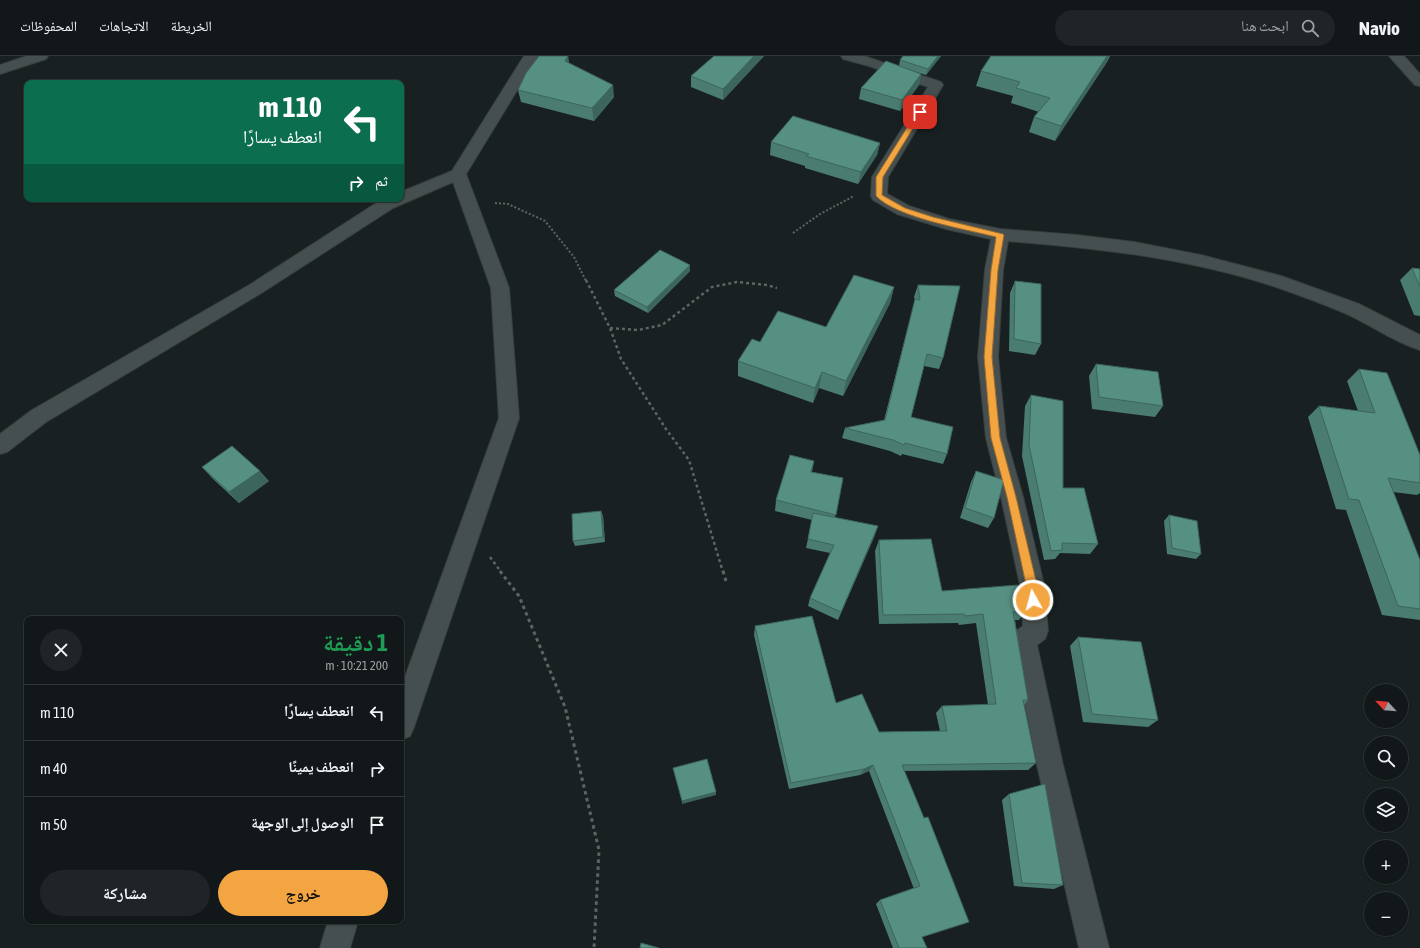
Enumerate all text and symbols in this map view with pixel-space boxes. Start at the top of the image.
search box [1055,10,1335,46]
text: ابحث هنا [1241,17,1289,34]
icon: search [1299,17,1321,39]
text: Navio [1359,17,1400,39]
text: المحفوظات [20,18,77,34]
text: الاتجاهات [99,18,149,34]
text: الخريطة [171,18,212,34]
text: 110 m [259,91,322,123]
pin [903,95,937,129]
icon: left [336,96,388,148]
icon: arrive [909,101,931,123]
text: انعطف يسارًا [243,126,322,147]
icon: right [345,172,367,194]
text: ثم [375,172,388,189]
position arrow [1012,579,1054,621]
button: close [40,629,82,671]
text: 1 دقيقة [323,629,388,656]
text: 200 m · 10:21 [325,658,388,673]
north arrow [1364,684,1408,728]
map controls [1364,684,1408,936]
text: انعطف يسارًا [284,702,354,719]
icon: left [366,702,388,724]
text: 110 m [40,704,74,721]
button: search [1364,736,1408,780]
text: انعطف يمينًا [288,758,354,775]
icon: right [366,758,388,780]
text: 40 m [40,760,67,777]
button: layers [1364,788,1408,832]
text: الوصول إلى الوجهة [251,814,354,831]
icon: arrive [366,814,388,836]
text: 50 m [40,816,67,833]
button: + [1364,840,1408,884]
button: مشاركة [40,870,210,916]
button: خروج [218,870,388,916]
button: − [1364,892,1408,936]

